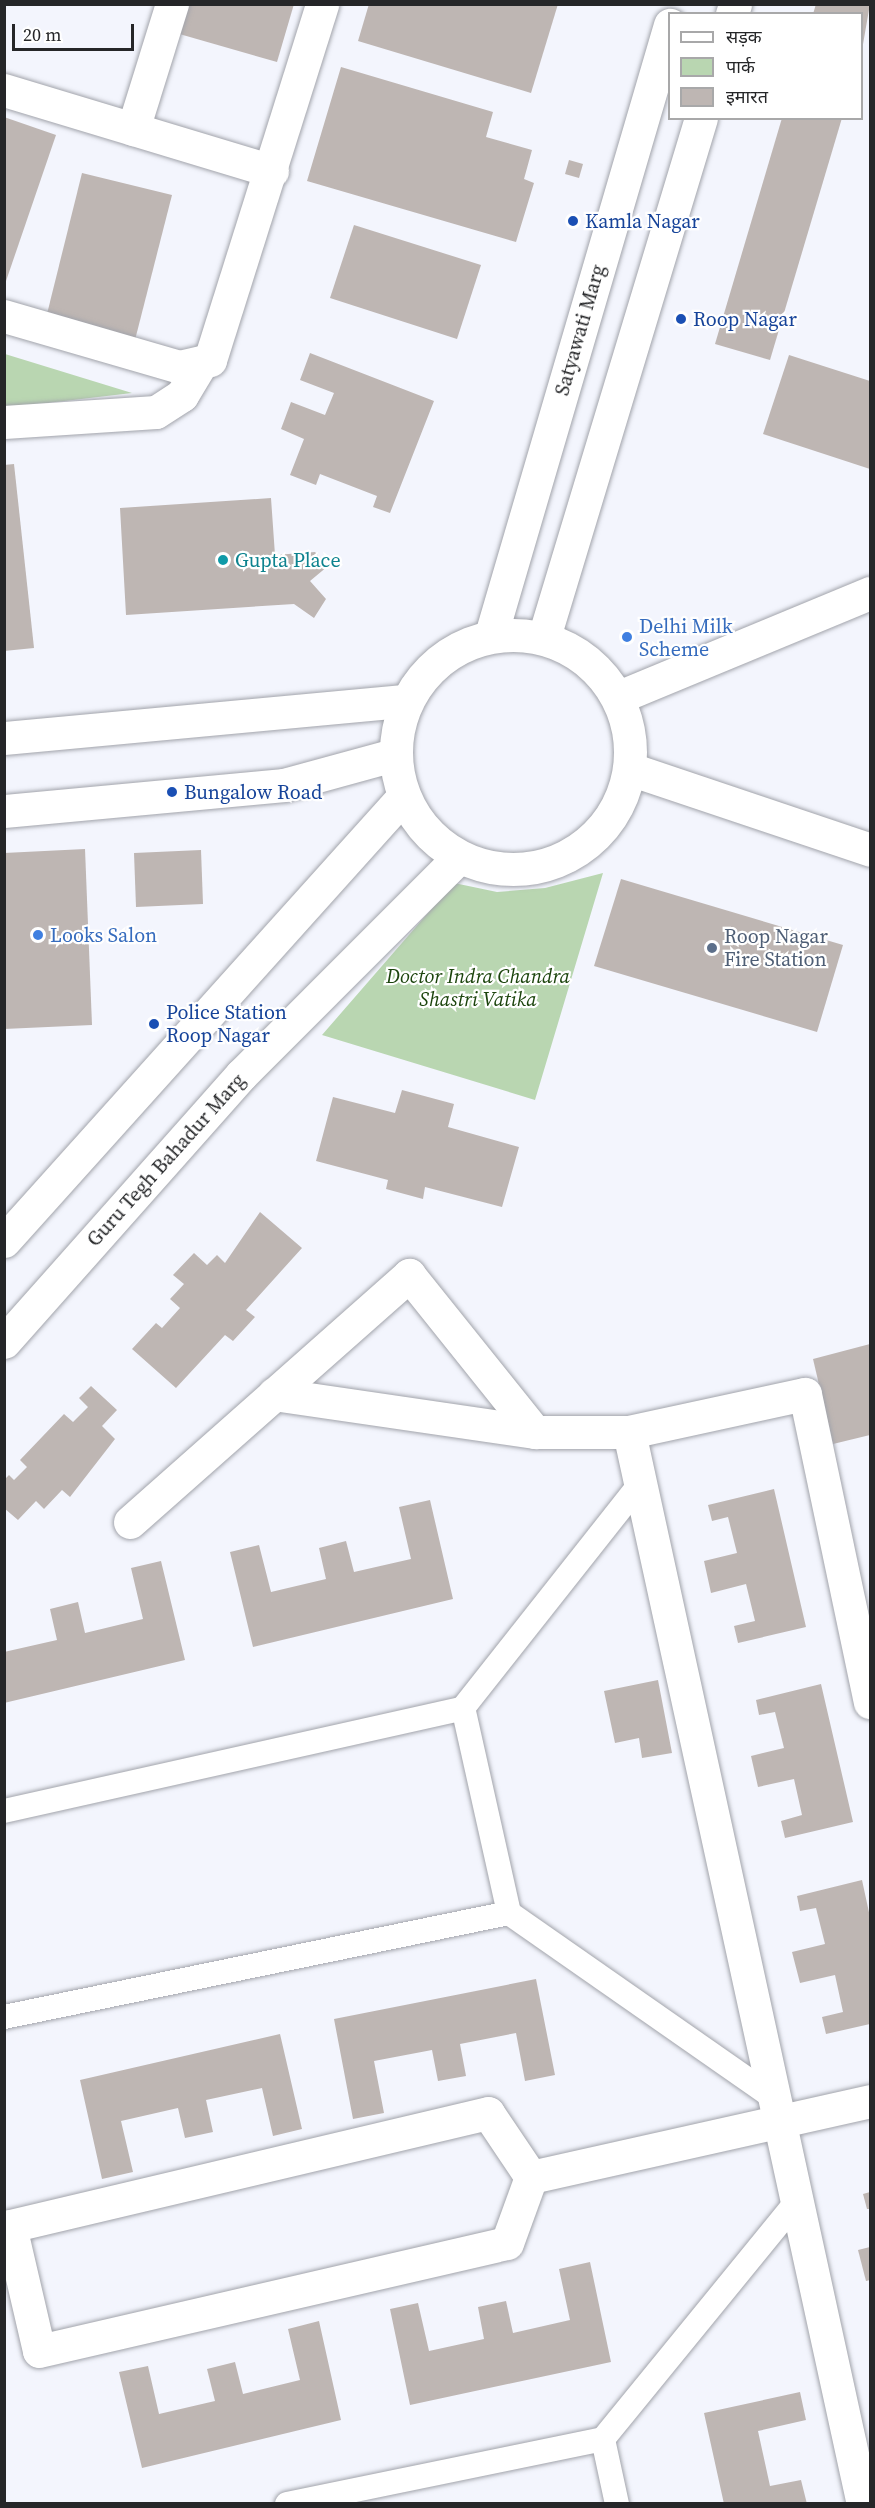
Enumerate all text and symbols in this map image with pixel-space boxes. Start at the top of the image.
scale bar [15,12,136,50]
legend [668,12,863,120]
text: 20 m [23,22,61,47]
text: सड़क [726,24,762,49]
text: पार्क [726,54,755,79]
text: इमारत [726,84,768,109]
place label: Kamla Nagar [585,209,700,233]
marker: Kamla Nagar [566,214,580,228]
street label: Satyawati Marg [550,262,610,398]
place label: Roop Nagar [693,307,797,331]
marker: Roop Nagar [674,312,688,326]
place label: Gupta Place [235,548,341,572]
marker: Gupta Place [216,553,230,567]
place label: Delhi Milk Scheme [639,614,733,661]
marker: Delhi Milk Scheme [620,630,634,644]
place label: Bungalow Road [184,780,322,804]
marker: Bungalow Road [165,785,179,799]
place label: Looks Salon [50,923,157,947]
place label: Roop Nagar Fire Station [724,924,828,971]
marker: Looks Salon [31,928,45,942]
marker: Roop Nagar Fire Station [705,941,719,955]
park label: Doctor Indra Chandra Shastri Vatika [386,965,570,1012]
place label: Police Station Roop Nagar [166,1000,287,1047]
marker: Police Station Roop Nagar [147,1017,161,1031]
street label: Guru Tegh Bahadur Marg [82,1068,250,1252]

